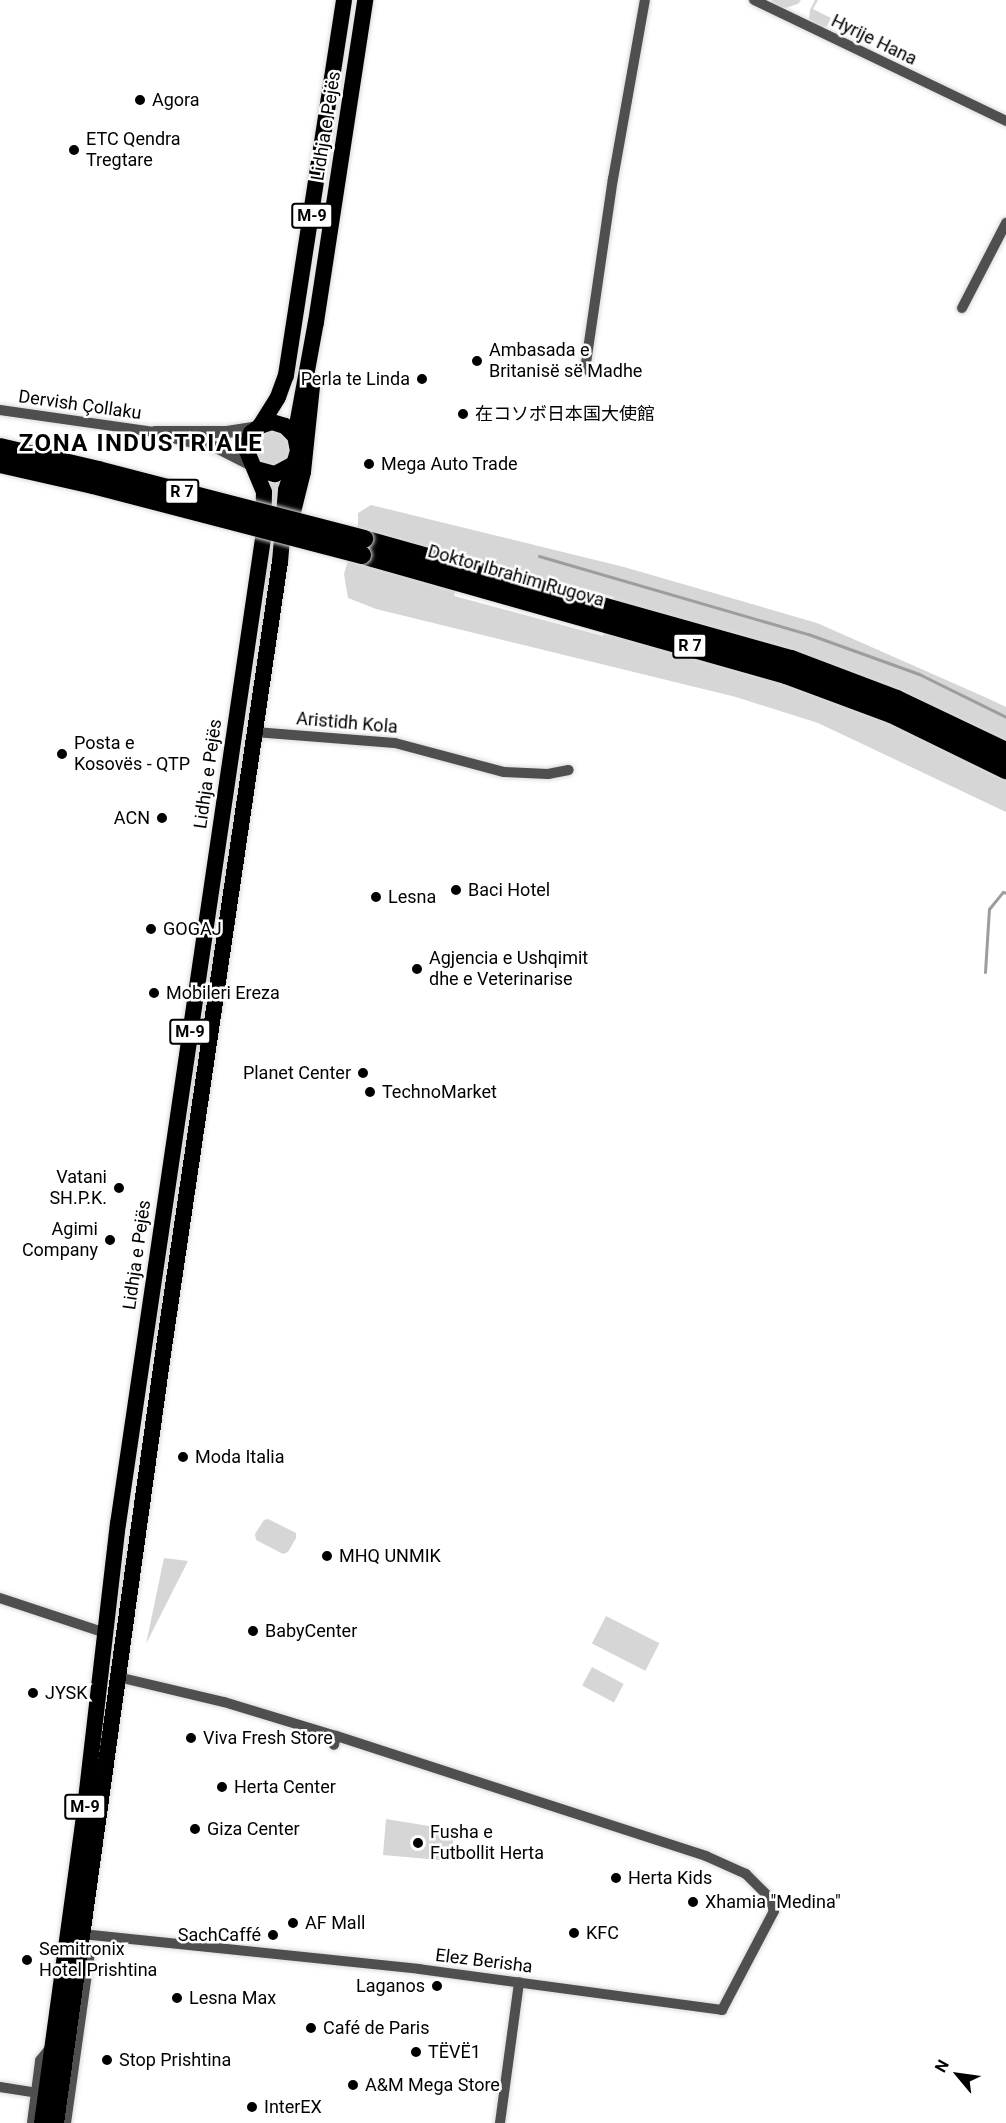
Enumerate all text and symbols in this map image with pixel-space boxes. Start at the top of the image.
street label: Hyrije Hana [828,10,920,70]
street label: Lidhja e Pejës [307,70,345,182]
place label: Agora [152,89,200,111]
marker: Agora [133,93,147,107]
place label: ETC Qendra Tregtare [86,129,181,172]
marker: ETC Qendra Tregtare [67,143,81,157]
road number: M-9 [291,203,333,229]
place label: Ambasada e Britanisë së Madhe [489,340,642,382]
marker: Ambasada e Britanisë së Madhe [470,354,484,368]
place label: Perla te Linda [301,368,410,390]
marker: Perla te Linda [415,372,429,386]
street label: Dervish Çollaku [17,386,143,424]
place label: 在コソボ日本国大使館 [475,403,655,425]
marker: 在コソボ日本国大使館 [456,407,470,421]
district label: ZONA INDUSTRIALE [19,430,263,458]
place label: Mega Auto Trade [381,453,518,475]
marker: Mega Auto Trade [362,457,376,471]
road number: R 7 [164,479,200,505]
street label: Doktor Ibrahim Rugova [425,540,607,612]
road number: R 7 [672,633,708,659]
street label: Aristidh Kola [295,708,399,738]
street label: Lidhja e Pejës [190,718,226,830]
place label: Posta e Kosovës - QTP [74,733,190,776]
marker: Posta e Kosovës - QTP [55,747,69,761]
place label: ACN [114,807,150,829]
marker: ACN [155,811,169,825]
place label: Baci Hotel [468,879,550,901]
marker: Baci Hotel [449,883,463,897]
place label: Lesna [388,886,436,908]
marker: Lesna [369,890,383,904]
place label: GOGAJ [163,918,222,940]
marker: GOGAJ [144,922,158,936]
place label: Agjencia e Ushqimit dhe e Veterinarise [429,948,588,990]
marker: Agjencia e Ushqimit dhe e Veterinarise [410,962,424,976]
place label: Mobileri Ereza [166,982,280,1004]
marker: Mobileri Ereza [147,986,161,1000]
road number: M-9 [169,1019,211,1045]
place label: Planet Center [243,1062,351,1084]
marker: Planet Center [356,1066,370,1080]
place label: TechnoMarket [382,1081,497,1103]
marker: TechnoMarket [363,1085,377,1099]
place label: Vatani SH.P.K. [49,1167,107,1210]
marker: Vatani SH.P.K. [112,1181,126,1195]
street label: Lidhja e Pejës [119,1199,155,1311]
place label: Agimi Company [22,1219,98,1262]
marker: Agimi Company [103,1233,117,1247]
place label: Moda Italia [195,1446,285,1468]
marker: Moda Italia [176,1450,190,1464]
place label: MHQ UNMIK [339,1545,441,1567]
marker: MHQ UNMIK [320,1549,334,1563]
place label: BabyCenter [265,1620,357,1642]
marker: BabyCenter [246,1624,260,1638]
place label: JYSK [45,1682,88,1704]
marker: JYSK [26,1686,40,1700]
place label: Viva Fresh Store [203,1727,333,1749]
marker: Viva Fresh Store [184,1731,198,1745]
place label: Herta Center [234,1776,336,1798]
marker: Herta Center [215,1780,229,1794]
road number: M-9 [64,1794,106,1820]
place label: Giza Center [207,1818,300,1840]
marker: Giza Center [188,1822,202,1836]
place label: Fusha e Futbollit Herta [430,1822,544,1864]
marker: Fusha e Futbollit Herta [411,1836,425,1850]
place label: Herta Kids [628,1867,712,1889]
marker: Herta Kids [609,1871,623,1885]
place label: Xhamia "Medina" [705,1891,841,1913]
marker: Xhamia "Medina" [686,1895,700,1909]
place label: AF Mall [305,1912,365,1934]
marker: AF Mall [286,1916,300,1930]
place label: KFC [586,1922,619,1944]
place label: SachCaffé [178,1924,261,1946]
marker: KFC [567,1926,581,1940]
marker: SachCaffé [266,1928,280,1942]
place label: Semitronix Hotel Prishtina [39,1939,157,1982]
street label: Elez Berisha [434,1944,534,1978]
marker: Semitronix Hotel Prishtina [20,1953,34,1967]
place label: Laganos [356,1975,425,1997]
marker: Laganos [430,1979,444,1993]
place label: Lesna Max [189,1987,276,2009]
marker: Lesna Max [170,1991,184,2005]
place label: Café de Paris [323,2017,430,2039]
marker: Café de Paris [304,2021,318,2035]
place label: TËVË1 [428,2041,481,2063]
marker: TËVË1 [409,2045,423,2059]
north arrow [928,2045,988,2105]
place label: Stop Prishtina [119,2049,231,2071]
marker: Stop Prishtina [100,2053,114,2067]
text: N [931,2056,953,2076]
place label: A&M Mega Store [365,2074,500,2096]
marker: A&M Mega Store [346,2078,360,2092]
place label: InterEX [264,2096,322,2118]
marker: InterEX [245,2100,259,2114]

